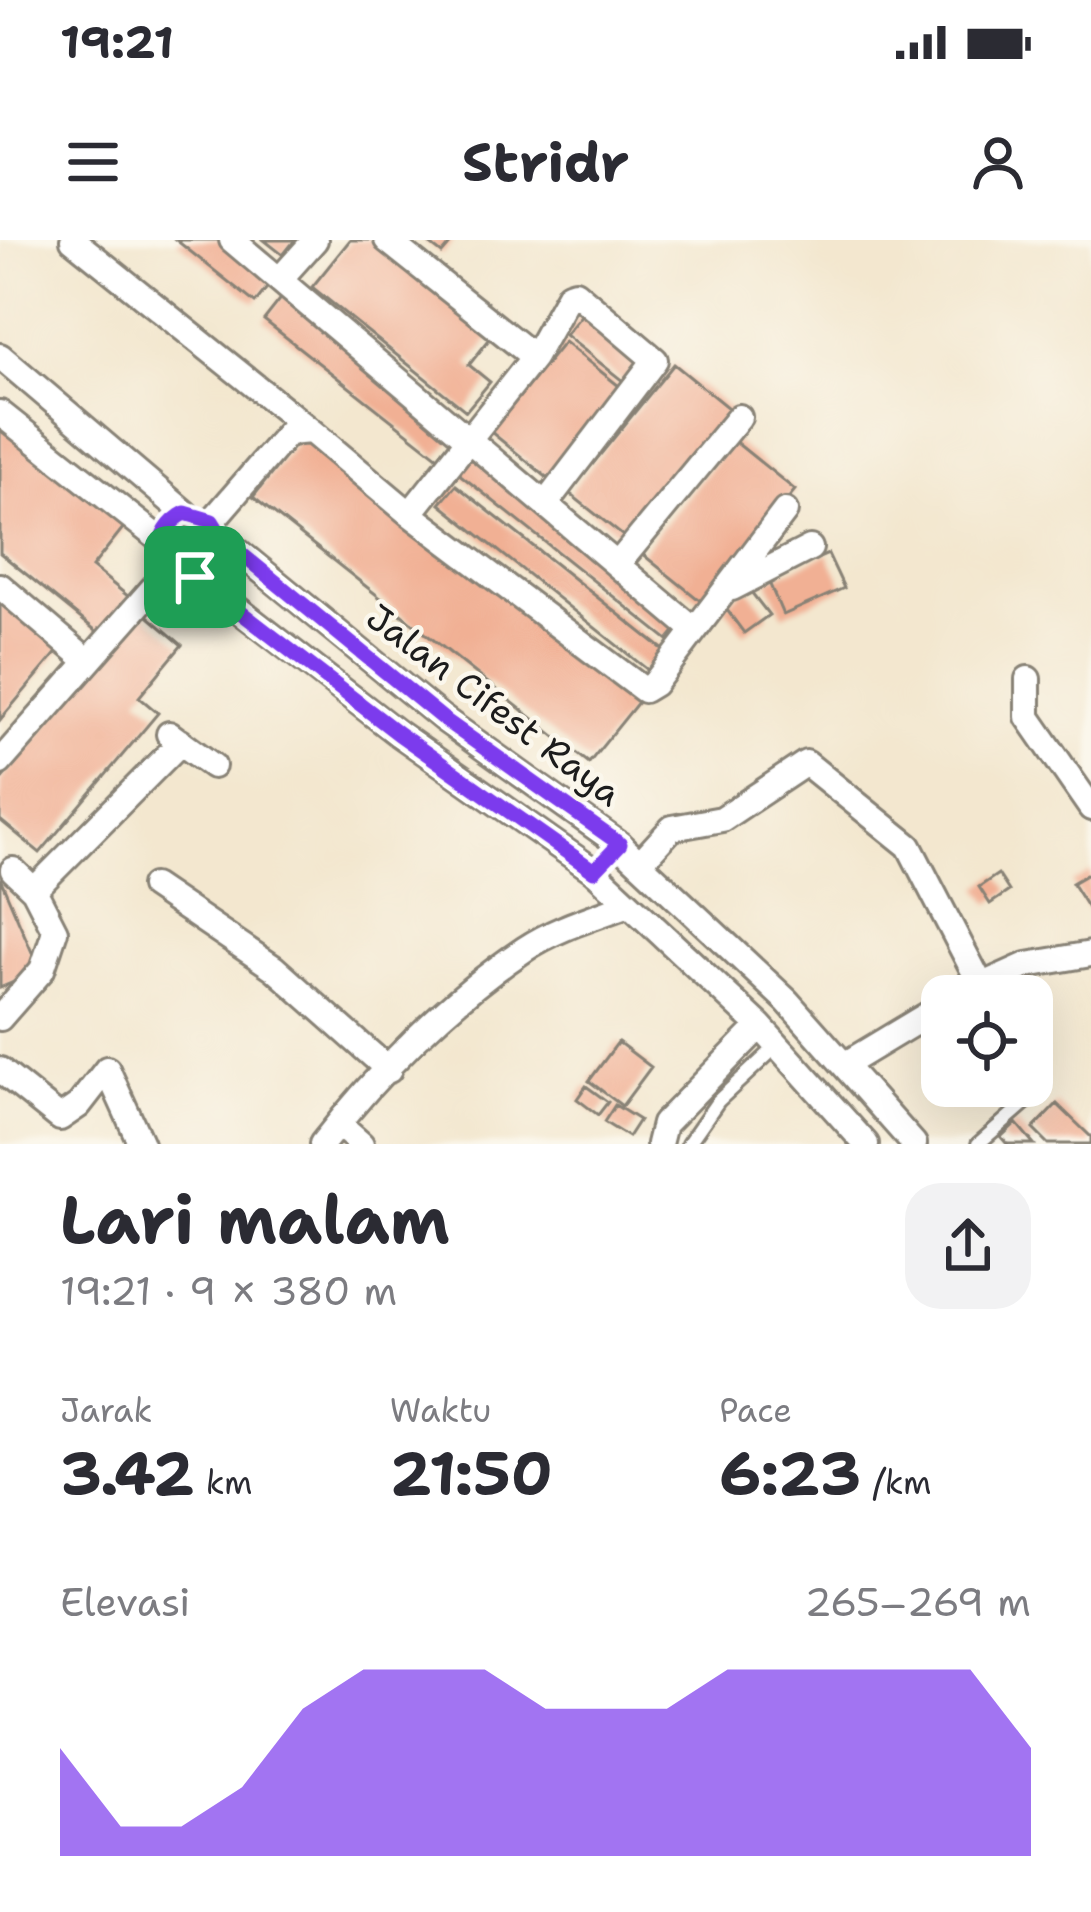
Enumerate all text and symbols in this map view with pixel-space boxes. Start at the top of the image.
text: 19:21 [60,12,174,72]
text: Stridr [462,126,629,198]
icon: menu [60,129,126,195]
icon: person [965,129,1031,195]
pin [144,526,246,628]
icon: arrive [162,544,228,610]
street label: Jalan Cifest Raya [356,593,632,817]
map controls [921,975,1053,1107]
button: locate [921,975,1053,1107]
text: Lari malam [60,1176,450,1264]
button: share [905,1183,1031,1309]
text: 19:21 · 9 × 380 m [60,1265,397,1317]
text: Jarak [60,1388,152,1433]
text: Waktu [390,1388,491,1433]
text: Pace [719,1388,792,1433]
text: 3.42 [60,1433,194,1513]
text: 21:50 [390,1433,553,1513]
text: 6:23 [719,1433,861,1513]
text: km [194,1460,252,1505]
text: /km [861,1460,931,1505]
text: Elevasi [60,1576,190,1628]
text: 265–269 m [804,1576,1031,1628]

